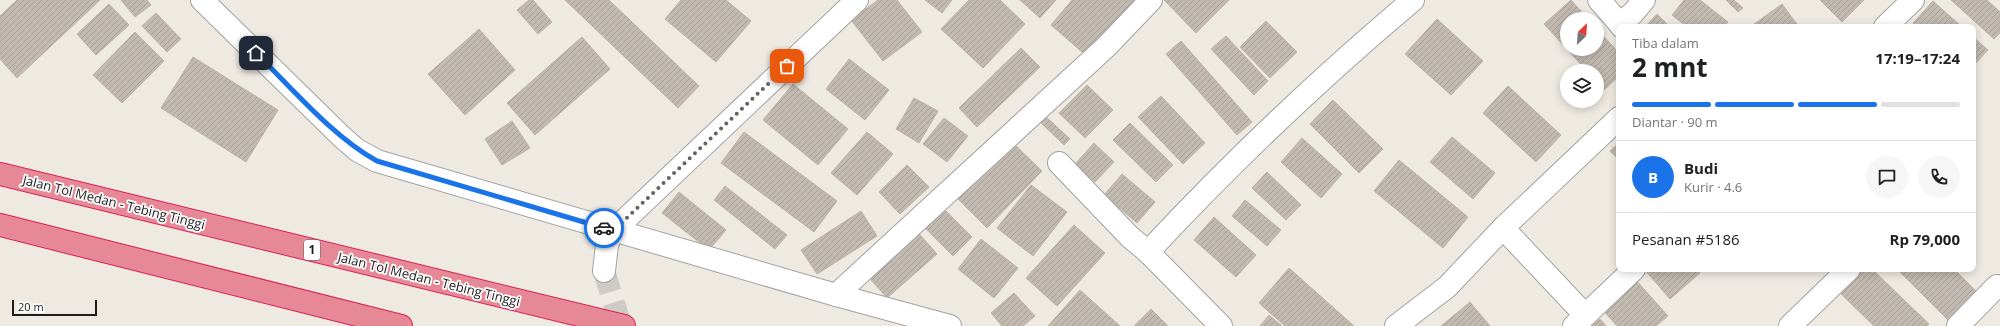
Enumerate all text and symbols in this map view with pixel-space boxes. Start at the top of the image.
north arrow [1560,12,1604,56]
map controls [1560,12,1604,108]
text: Tiba dalam [1632,34,1699,52]
pin [239,36,273,70]
icon: home [245,42,267,64]
text: 17:19–17:24 [1875,48,1960,68]
pin [770,49,804,83]
text: 2 mnt [1632,49,1708,85]
icon: bag [776,55,798,77]
button: layers [1560,64,1604,108]
text: Diantar · 90 m [1632,113,1718,131]
button: chat [1866,156,1908,198]
button: phone [1918,156,1960,198]
text: Budi [1684,158,1718,178]
text: B [1648,167,1658,187]
street label: Jalan Tol Medan - Tebing Tinggi [19,170,207,233]
text: Kurir · 4.6 [1684,178,1742,196]
courier [584,208,624,248]
icon: car [593,217,615,239]
text: Pesanan #5186 [1632,229,1740,249]
text: Rp 79,000 [1890,229,1960,249]
road number: 1 [304,240,320,260]
street label: Jalan Tol Medan - Tebing Tinggi [334,247,522,310]
scale bar [12,298,97,317]
text: 20 m [18,299,44,314]

